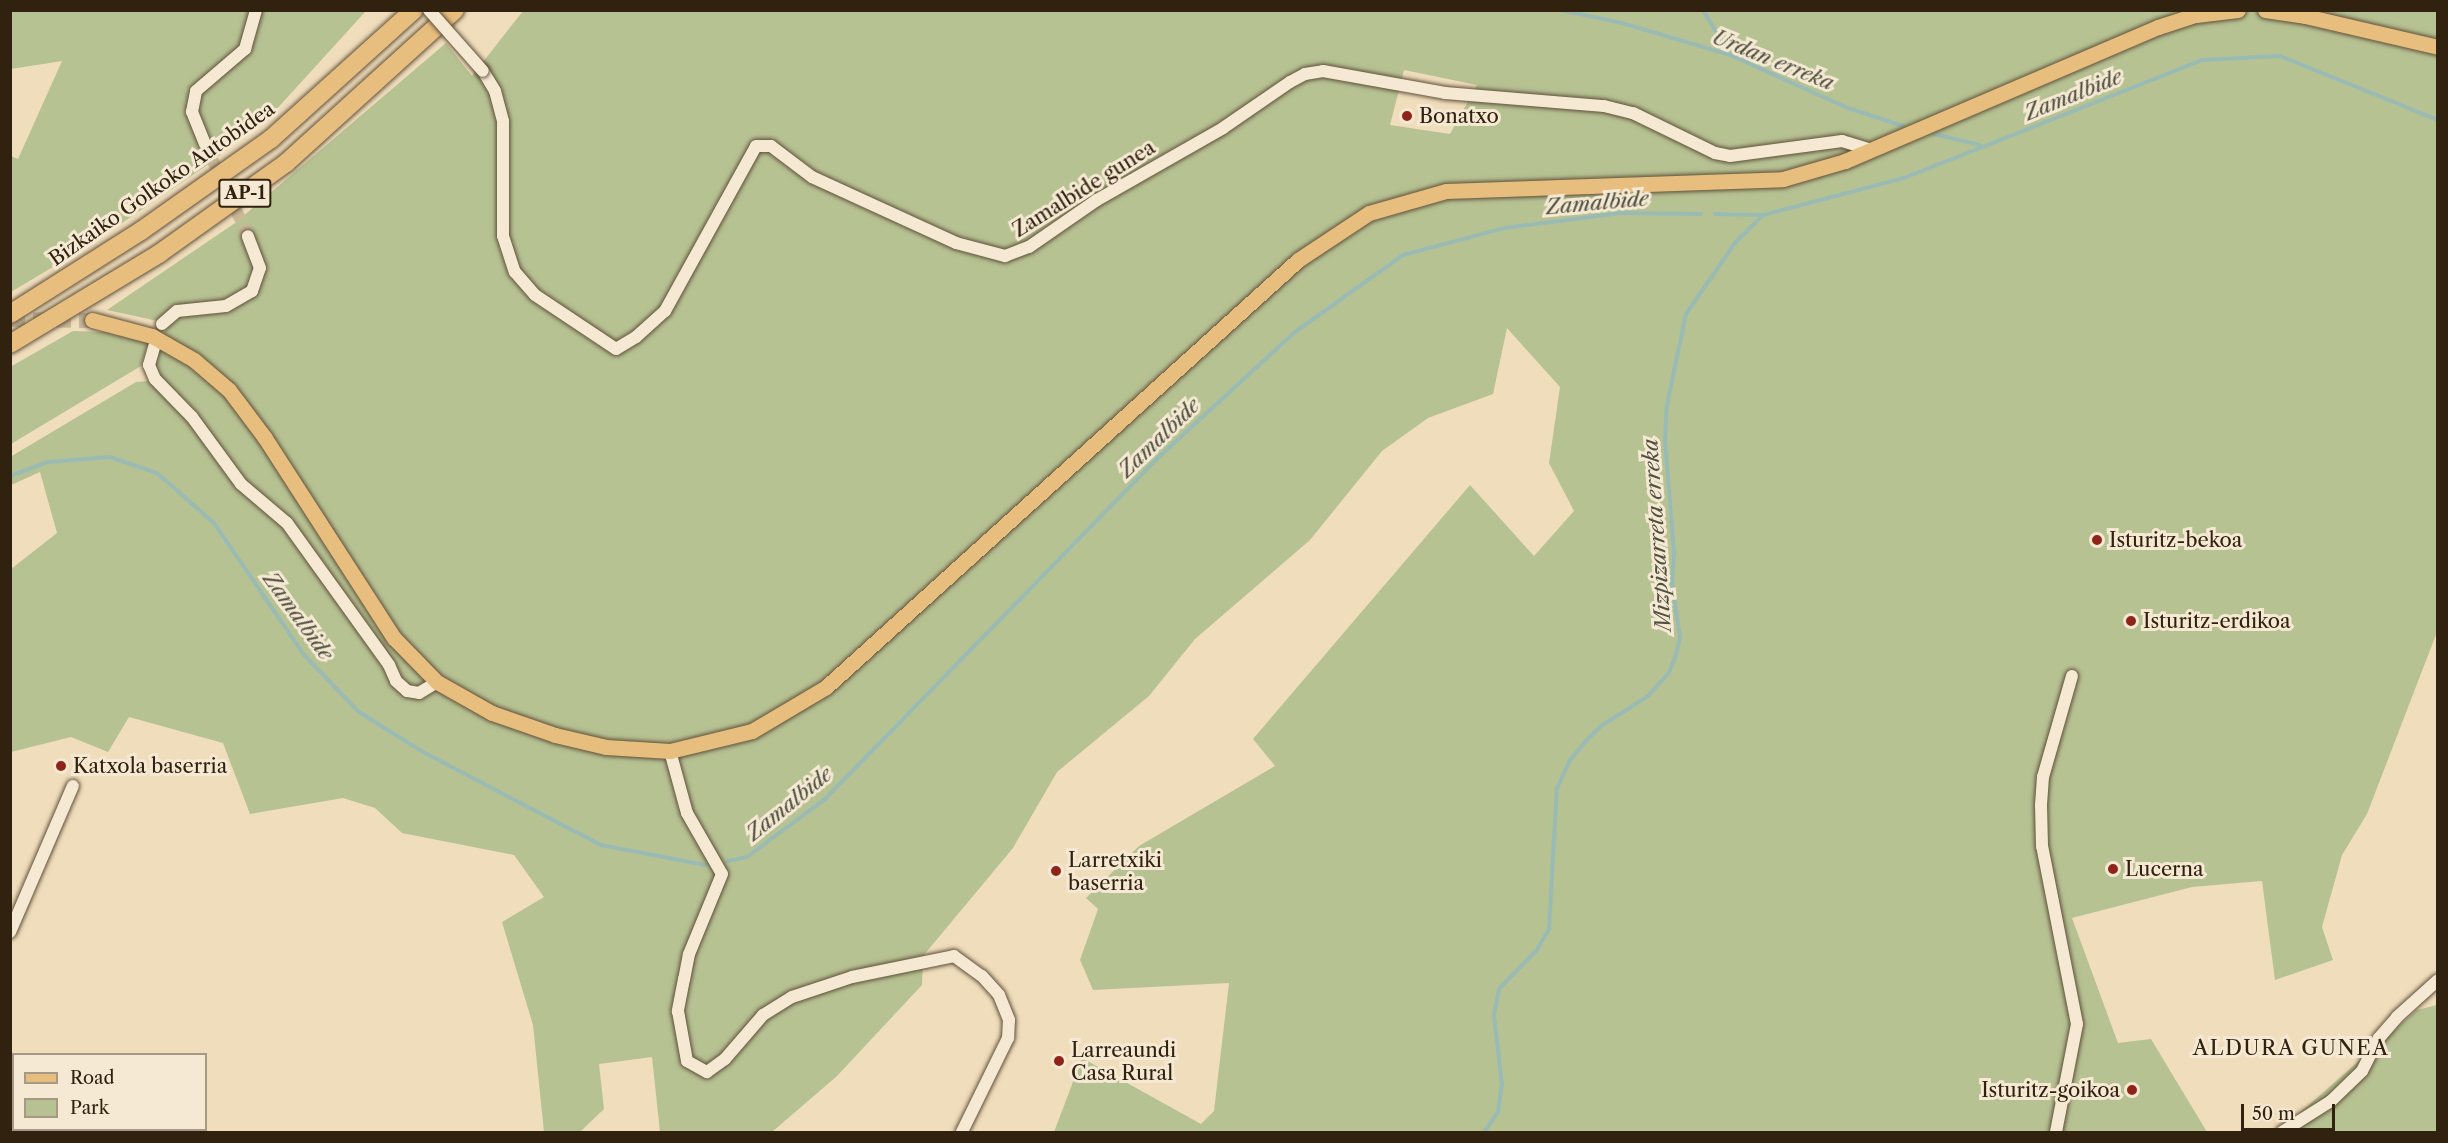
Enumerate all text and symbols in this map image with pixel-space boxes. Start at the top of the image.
water label: Urdan erreka [1709,24,1837,96]
water label: Zamalbide [2020,64,2126,126]
street label: Bizkaiko Golkoko Autobidea [44,97,280,271]
place label: Bonatxo [1419,104,1499,128]
marker: Bonatxo [1400,109,1414,123]
street label: Zamalbide gunea [1008,136,1160,242]
road number: AP-1 [218,178,272,208]
water label: Zamalbide [1544,186,1650,220]
water label: Zamalbide [1113,393,1205,483]
water label: Mizpizarreta erreka [1638,438,1676,632]
place label: Isturitz-bekoa [2109,528,2242,552]
marker: Isturitz-bekoa [2090,533,2104,547]
water label: Zamalbide [257,567,339,665]
place label: Isturitz-erdikoa [2143,609,2291,633]
marker: Isturitz-erdikoa [2124,614,2138,628]
place label: Katxola baserria [73,754,227,778]
marker: Katxola baserria [54,759,68,773]
water label: Zamalbide [741,762,837,846]
place label: Larretxiki baserria [1068,848,1162,895]
place label: Lucerna [2125,857,2204,881]
marker: Lucerna [2106,862,2120,876]
marker: Larretxiki baserria [1049,864,1063,878]
district label: ALDURA GUNEA [2192,1035,2390,1061]
place label: Larreaundi Casa Rural [1071,1038,1176,1085]
legend [12,1053,207,1131]
marker: Larreaundi Casa Rural [1052,1054,1066,1068]
text: Road [70,1067,115,1089]
place label: Isturitz-goikoa [1981,1078,2120,1102]
marker: Isturitz-goikoa [2125,1083,2139,1097]
scale bar [2244,1092,2338,1130]
text: Park [70,1097,109,1119]
text: 50 m [2252,1103,2295,1125]

